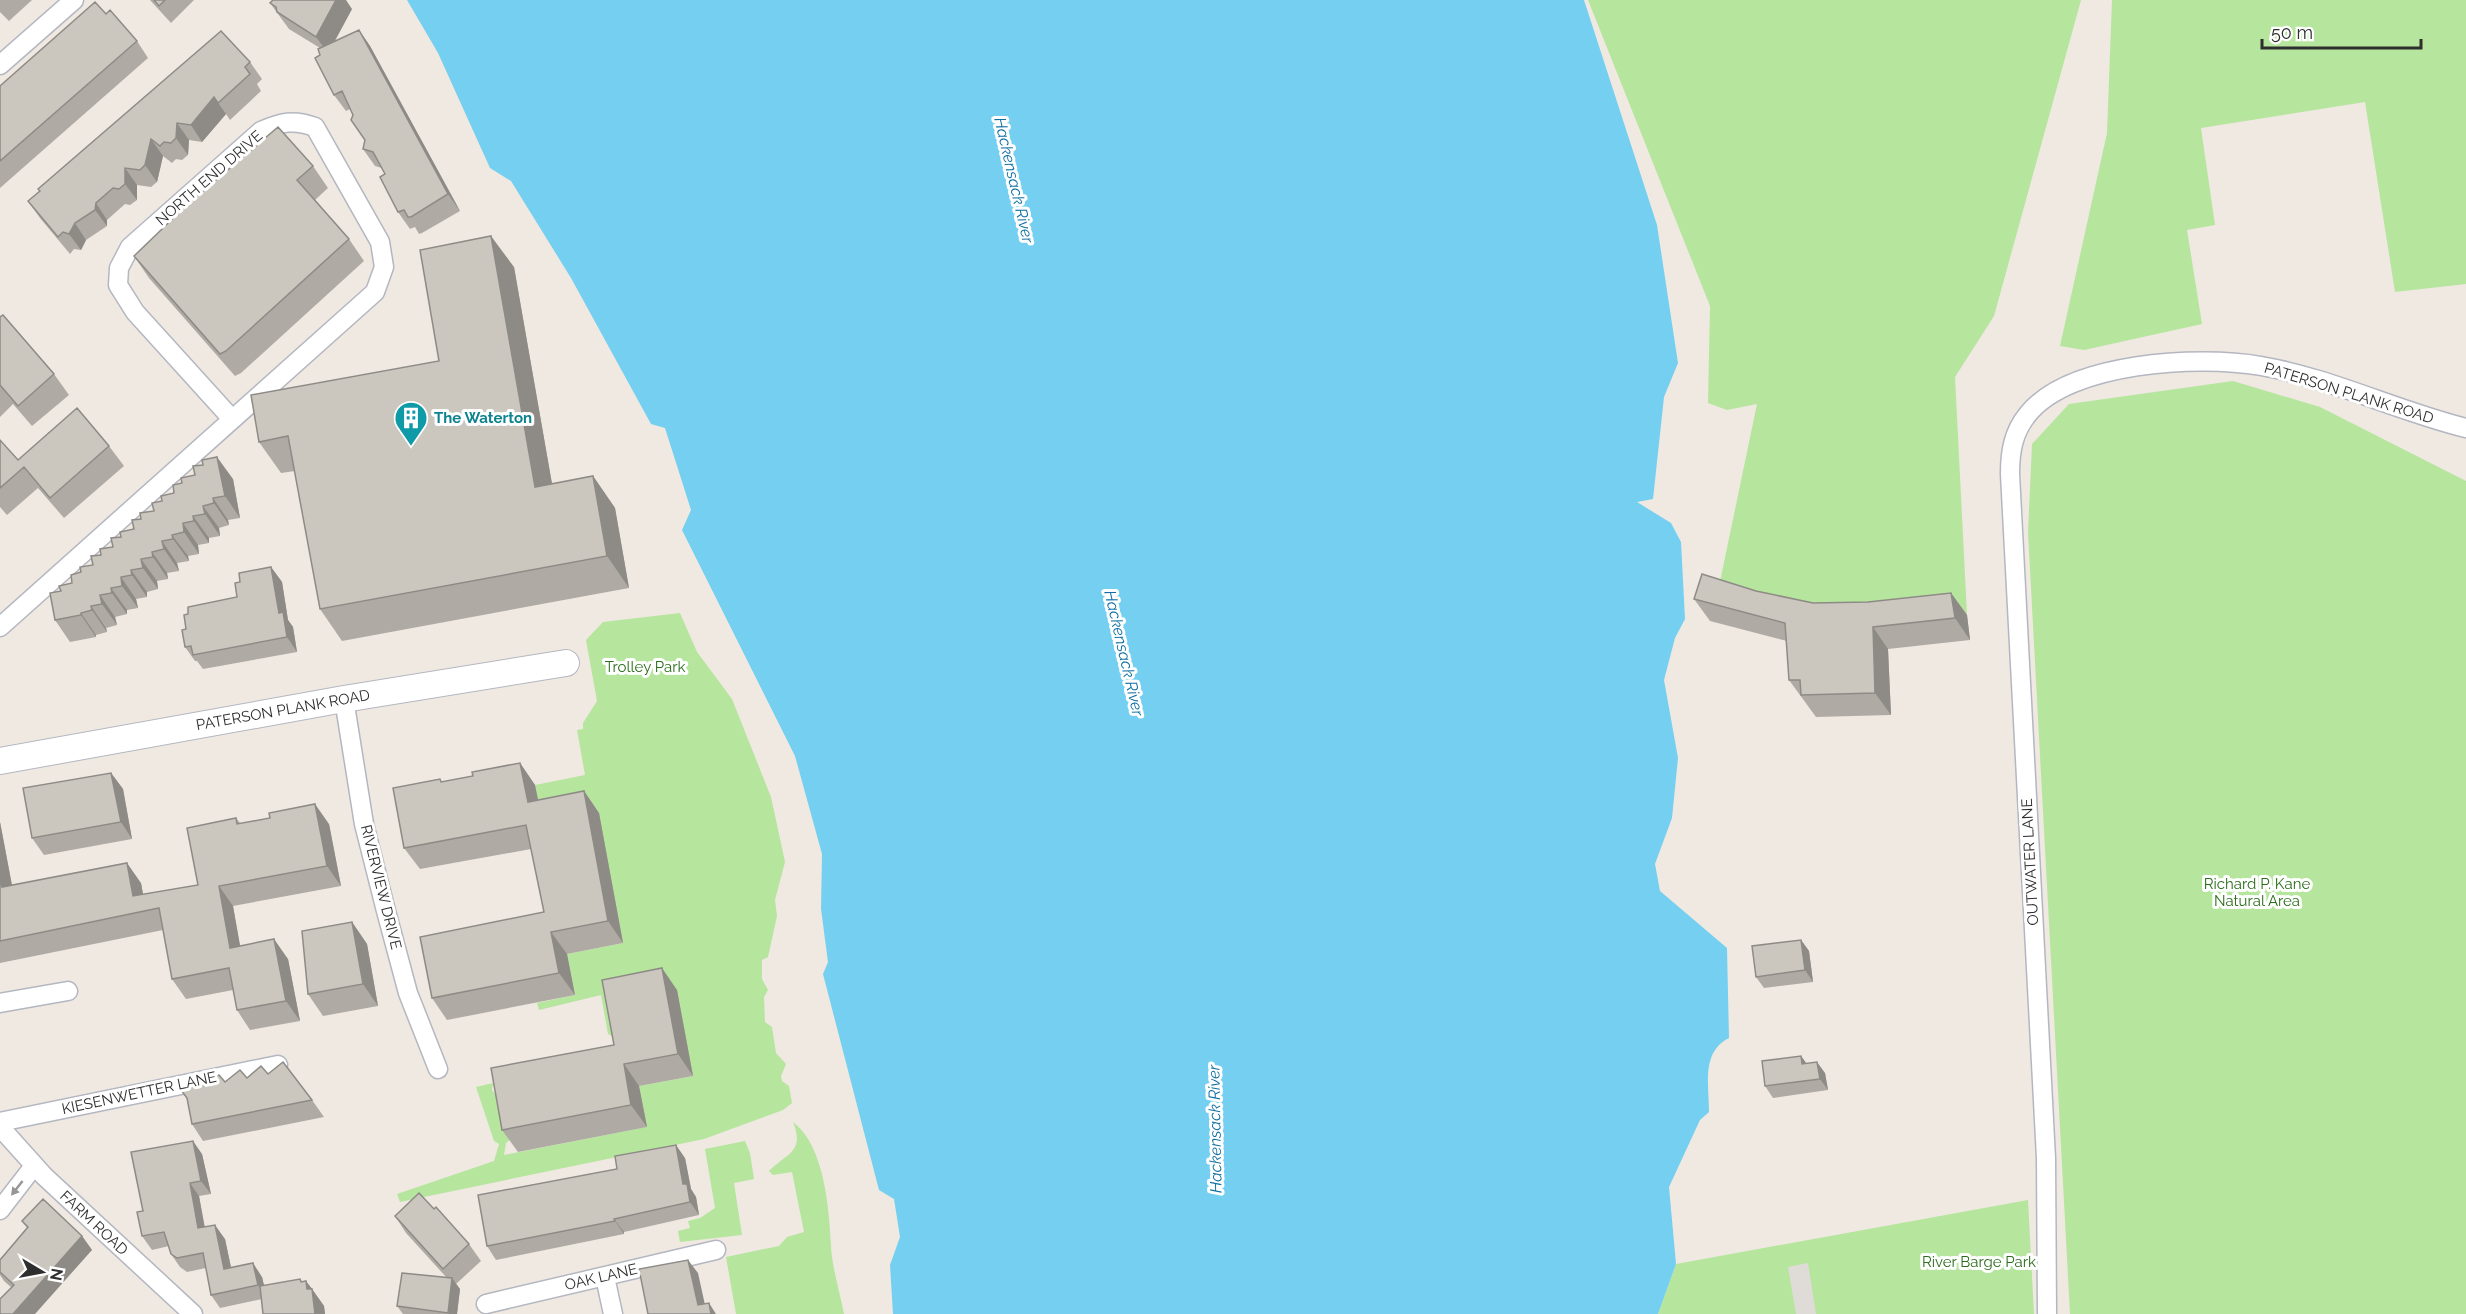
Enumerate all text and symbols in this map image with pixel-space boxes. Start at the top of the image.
scale bar [2262,12,2421,50]
text: 50 m [2271,22,2313,43]
water label: Hackensack River [990,115,1038,245]
street label: NORTH END DRIVE [152,127,266,229]
street label: PATERSON PLANK ROAD [2262,359,2436,427]
building icon: The Waterton [393,400,429,447]
place label: The Waterton [434,409,532,427]
water label: Hackensack River [1100,588,1148,718]
park label: Trolley Park [605,658,685,676]
street label: PATERSON PLANK ROAD [195,686,372,734]
street label: OUTWATER LANE [2018,798,2042,926]
street label: RIVERVIEW DRIVE [357,823,405,951]
park label: Richard P. Kane Natural Area [2204,875,2310,910]
water label: Hackensack River [1204,1064,1226,1193]
street label: KIESENWETTER LANE [60,1068,218,1118]
one-way arrow [11,1180,24,1196]
street label: FARM ROAD [56,1187,132,1259]
north arrow [12,1242,72,1302]
park label: River Barge Park [1922,1253,2036,1271]
street label: OAK LANE [563,1260,639,1294]
text: N [46,1267,67,1282]

